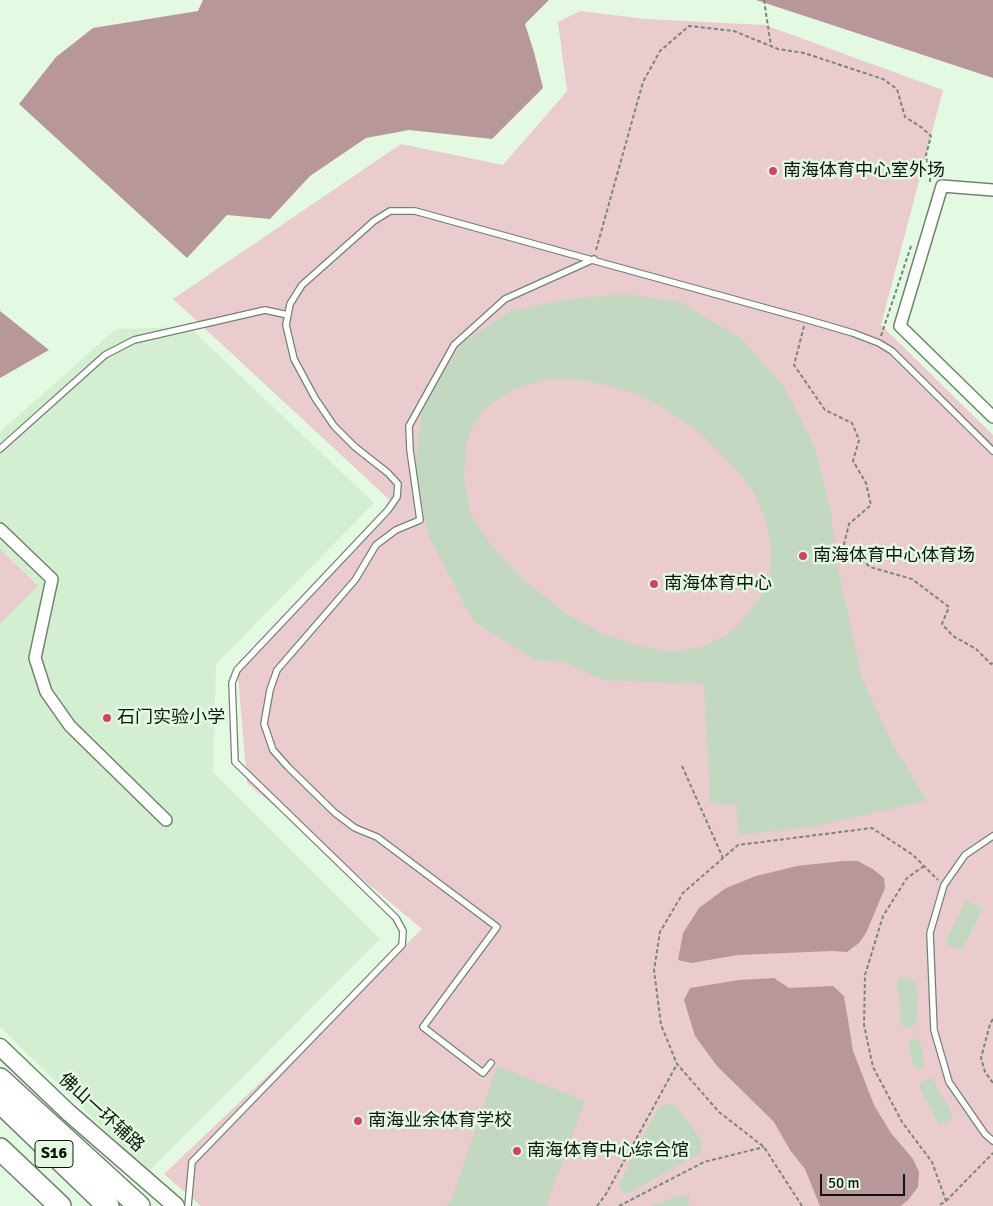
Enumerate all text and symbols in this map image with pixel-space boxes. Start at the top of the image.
place label: 南海体育中心室外场 [783,160,945,182]
marker: 南海体育中心室外场 [767,165,779,177]
place label: 南海体育中心体育场 [813,545,975,567]
marker: 南海体育中心体育场 [797,550,809,562]
place label: 南海体育中心 [664,573,772,595]
marker: 南海体育中心 [648,578,660,590]
place label: 石门实验小学 [117,707,225,729]
marker: 石门实验小学 [101,712,113,724]
street label: 佛山一环辅路 [54,1069,148,1157]
place label: 南海业余体育学校 [368,1110,512,1132]
marker: 南海业余体育学校 [352,1115,364,1127]
road number: S16 [35,1140,73,1168]
place label: 南海体育中心综合馆 [527,1140,689,1162]
marker: 南海体育中心综合馆 [511,1145,523,1157]
scale bar [823,1164,908,1196]
text: 50 m [828,1174,859,1192]

